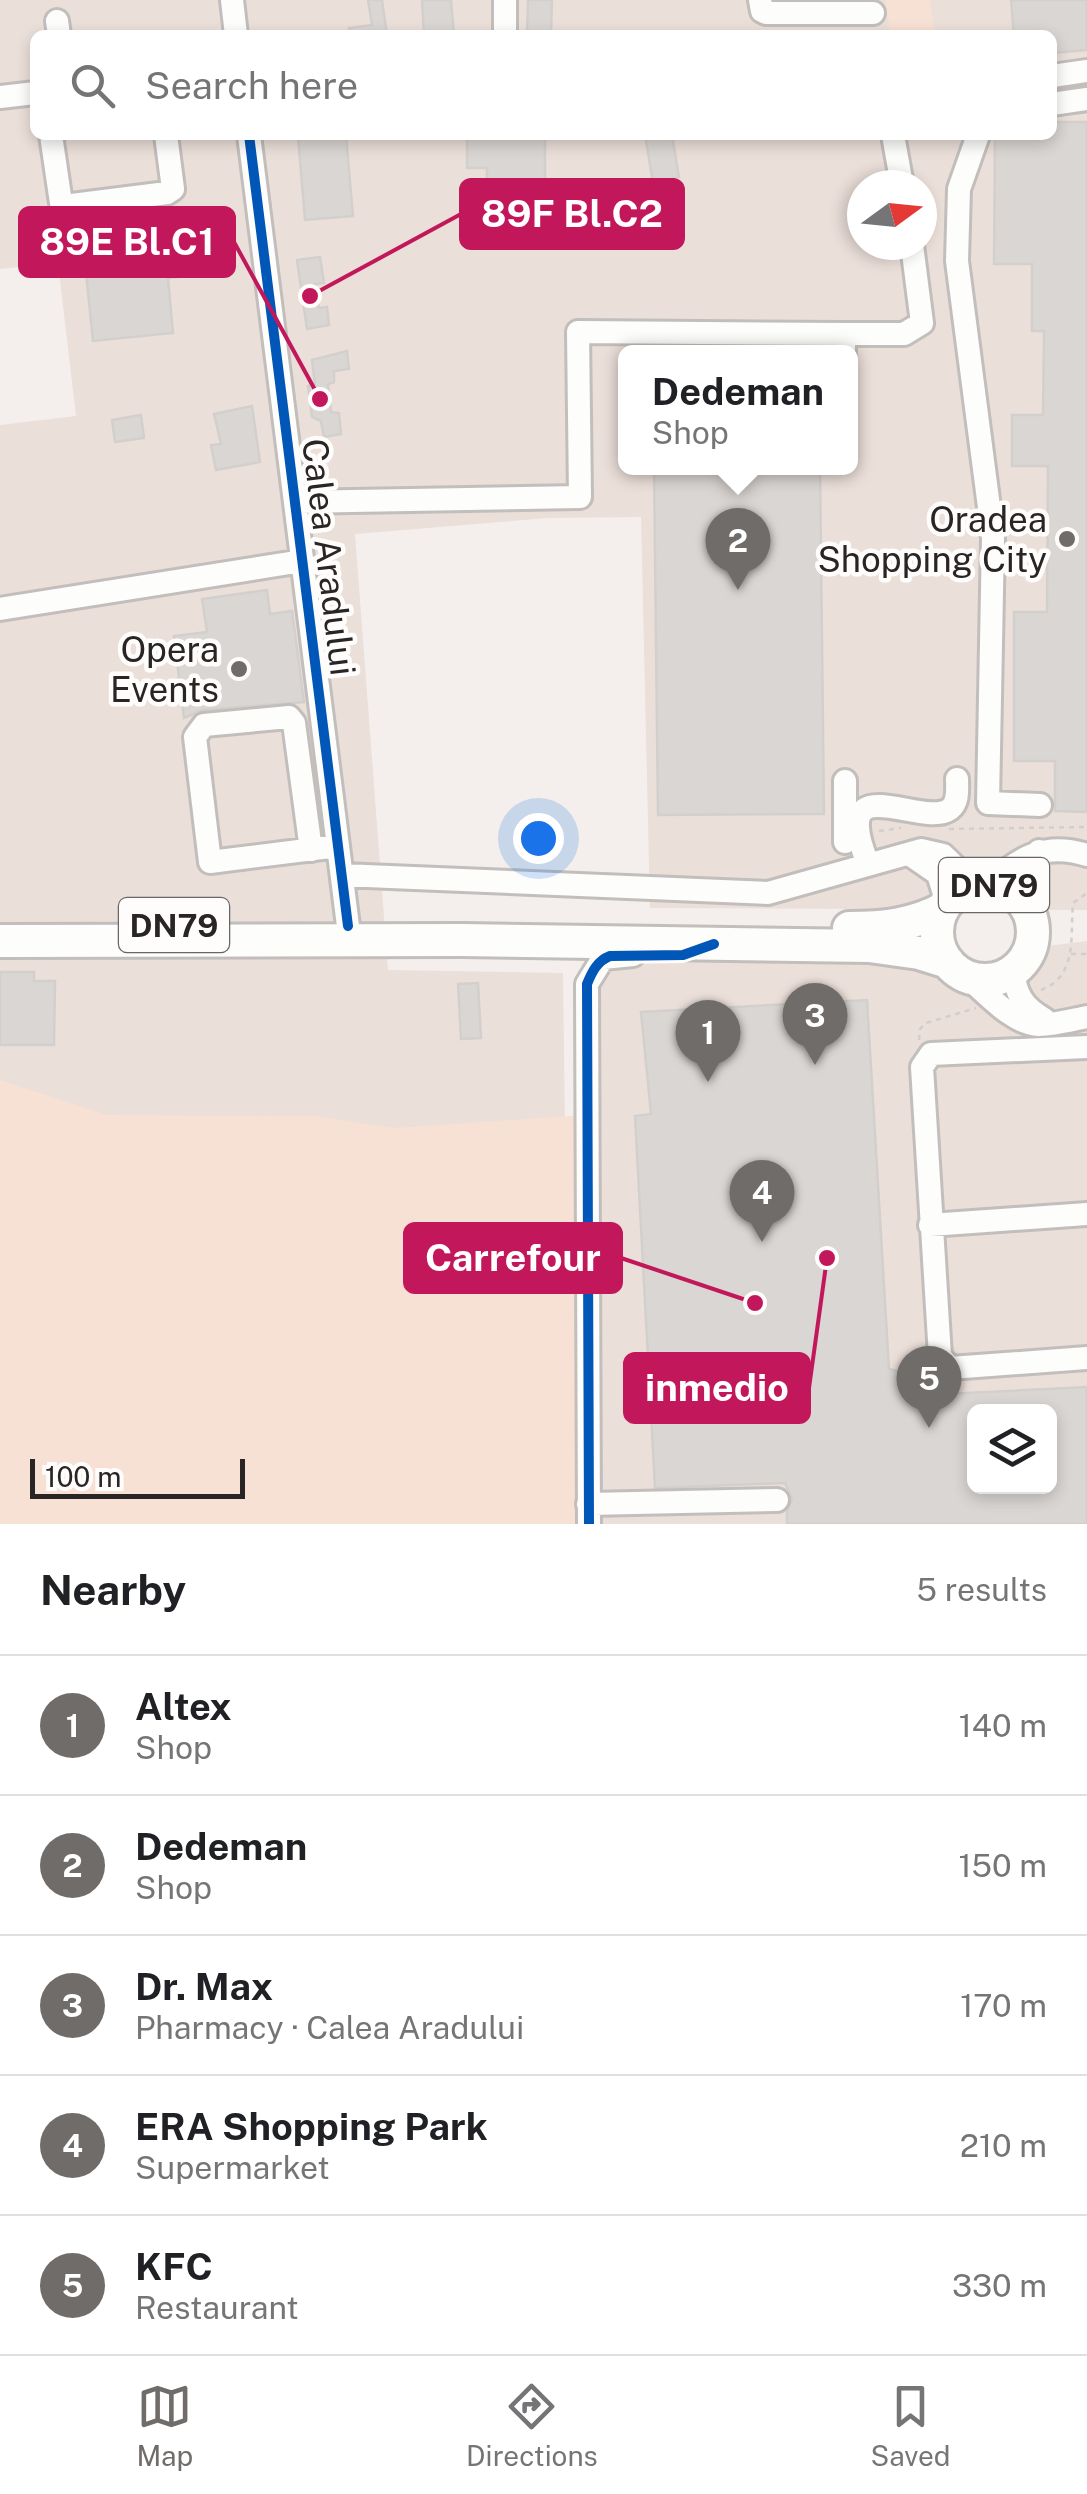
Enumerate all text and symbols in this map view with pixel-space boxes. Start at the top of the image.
search box [30,30,1057,140]
icon: search [65,58,120,113]
text: Search here [145,63,358,108]
north arrow [847,170,937,260]
callout: 89F Bl.C2 [461,180,683,248]
text: 89F Bl.C2 [481,191,663,236]
callout: 89E Bl.C1 [20,208,234,276]
text: 89E Bl.C1 [40,219,214,264]
popup [618,345,858,475]
text: Dedeman [652,369,824,414]
text: Shop [652,414,729,451]
street label: Calea Aradului [294,436,364,678]
place label: Oradea Shopping City [817,499,1047,580]
pin: 2 [706,508,770,590]
marker: Oradea Shopping City [1056,528,1078,550]
place label: Opera Events [110,629,219,710]
marker: Opera Events [228,658,250,680]
your location [513,813,564,864]
road number: DN79 [939,858,1049,912]
road number: DN79 [119,898,229,952]
pin: 3 [782,982,848,1065]
pin: 1 [676,1000,740,1082]
pin: 4 [730,1160,794,1242]
callout: Carrefour [405,1224,621,1292]
text: Carrefour [425,1235,601,1280]
pin: 5 [896,1346,962,1428]
callout: inmedio [625,1354,809,1422]
text: inmedio [645,1365,789,1410]
map controls [967,1404,1057,1494]
button: layers [967,1404,1057,1494]
scale bar [30,1454,245,1498]
text: 100 m [45,1460,122,1493]
text: Nearby [40,1565,186,1614]
text: 5 results [916,1571,1047,1608]
text: Altex [135,1684,232,1729]
text: 1 [66,1707,79,1744]
text: 140 m [959,1707,1047,1744]
text: Shop [135,1729,212,1766]
text: Dedeman [135,1824,307,1869]
text: 2 [62,1847,83,1884]
text: 150 m [958,1847,1047,1884]
text: Shop [135,1869,212,1906]
text: Dr. Max [135,1964,273,2009]
text: 3 [62,1987,83,2024]
text: 170 m [960,1987,1047,2024]
text: Pharmacy · Calea Aradului [135,2009,524,2046]
text: ERA Shopping Park [135,2104,488,2149]
text: 4 [62,2127,83,2164]
text: 210 m [960,2127,1047,2164]
text: Supermarket [135,2149,330,2186]
text: KFC [135,2244,213,2289]
text: 5 [62,2267,83,2304]
text: 330 m [952,2267,1047,2304]
text: Restaurant [135,2289,299,2326]
tab: Map [136,2379,193,2472]
tab: Directions [466,2379,598,2472]
tab: Saved [870,2379,951,2472]

